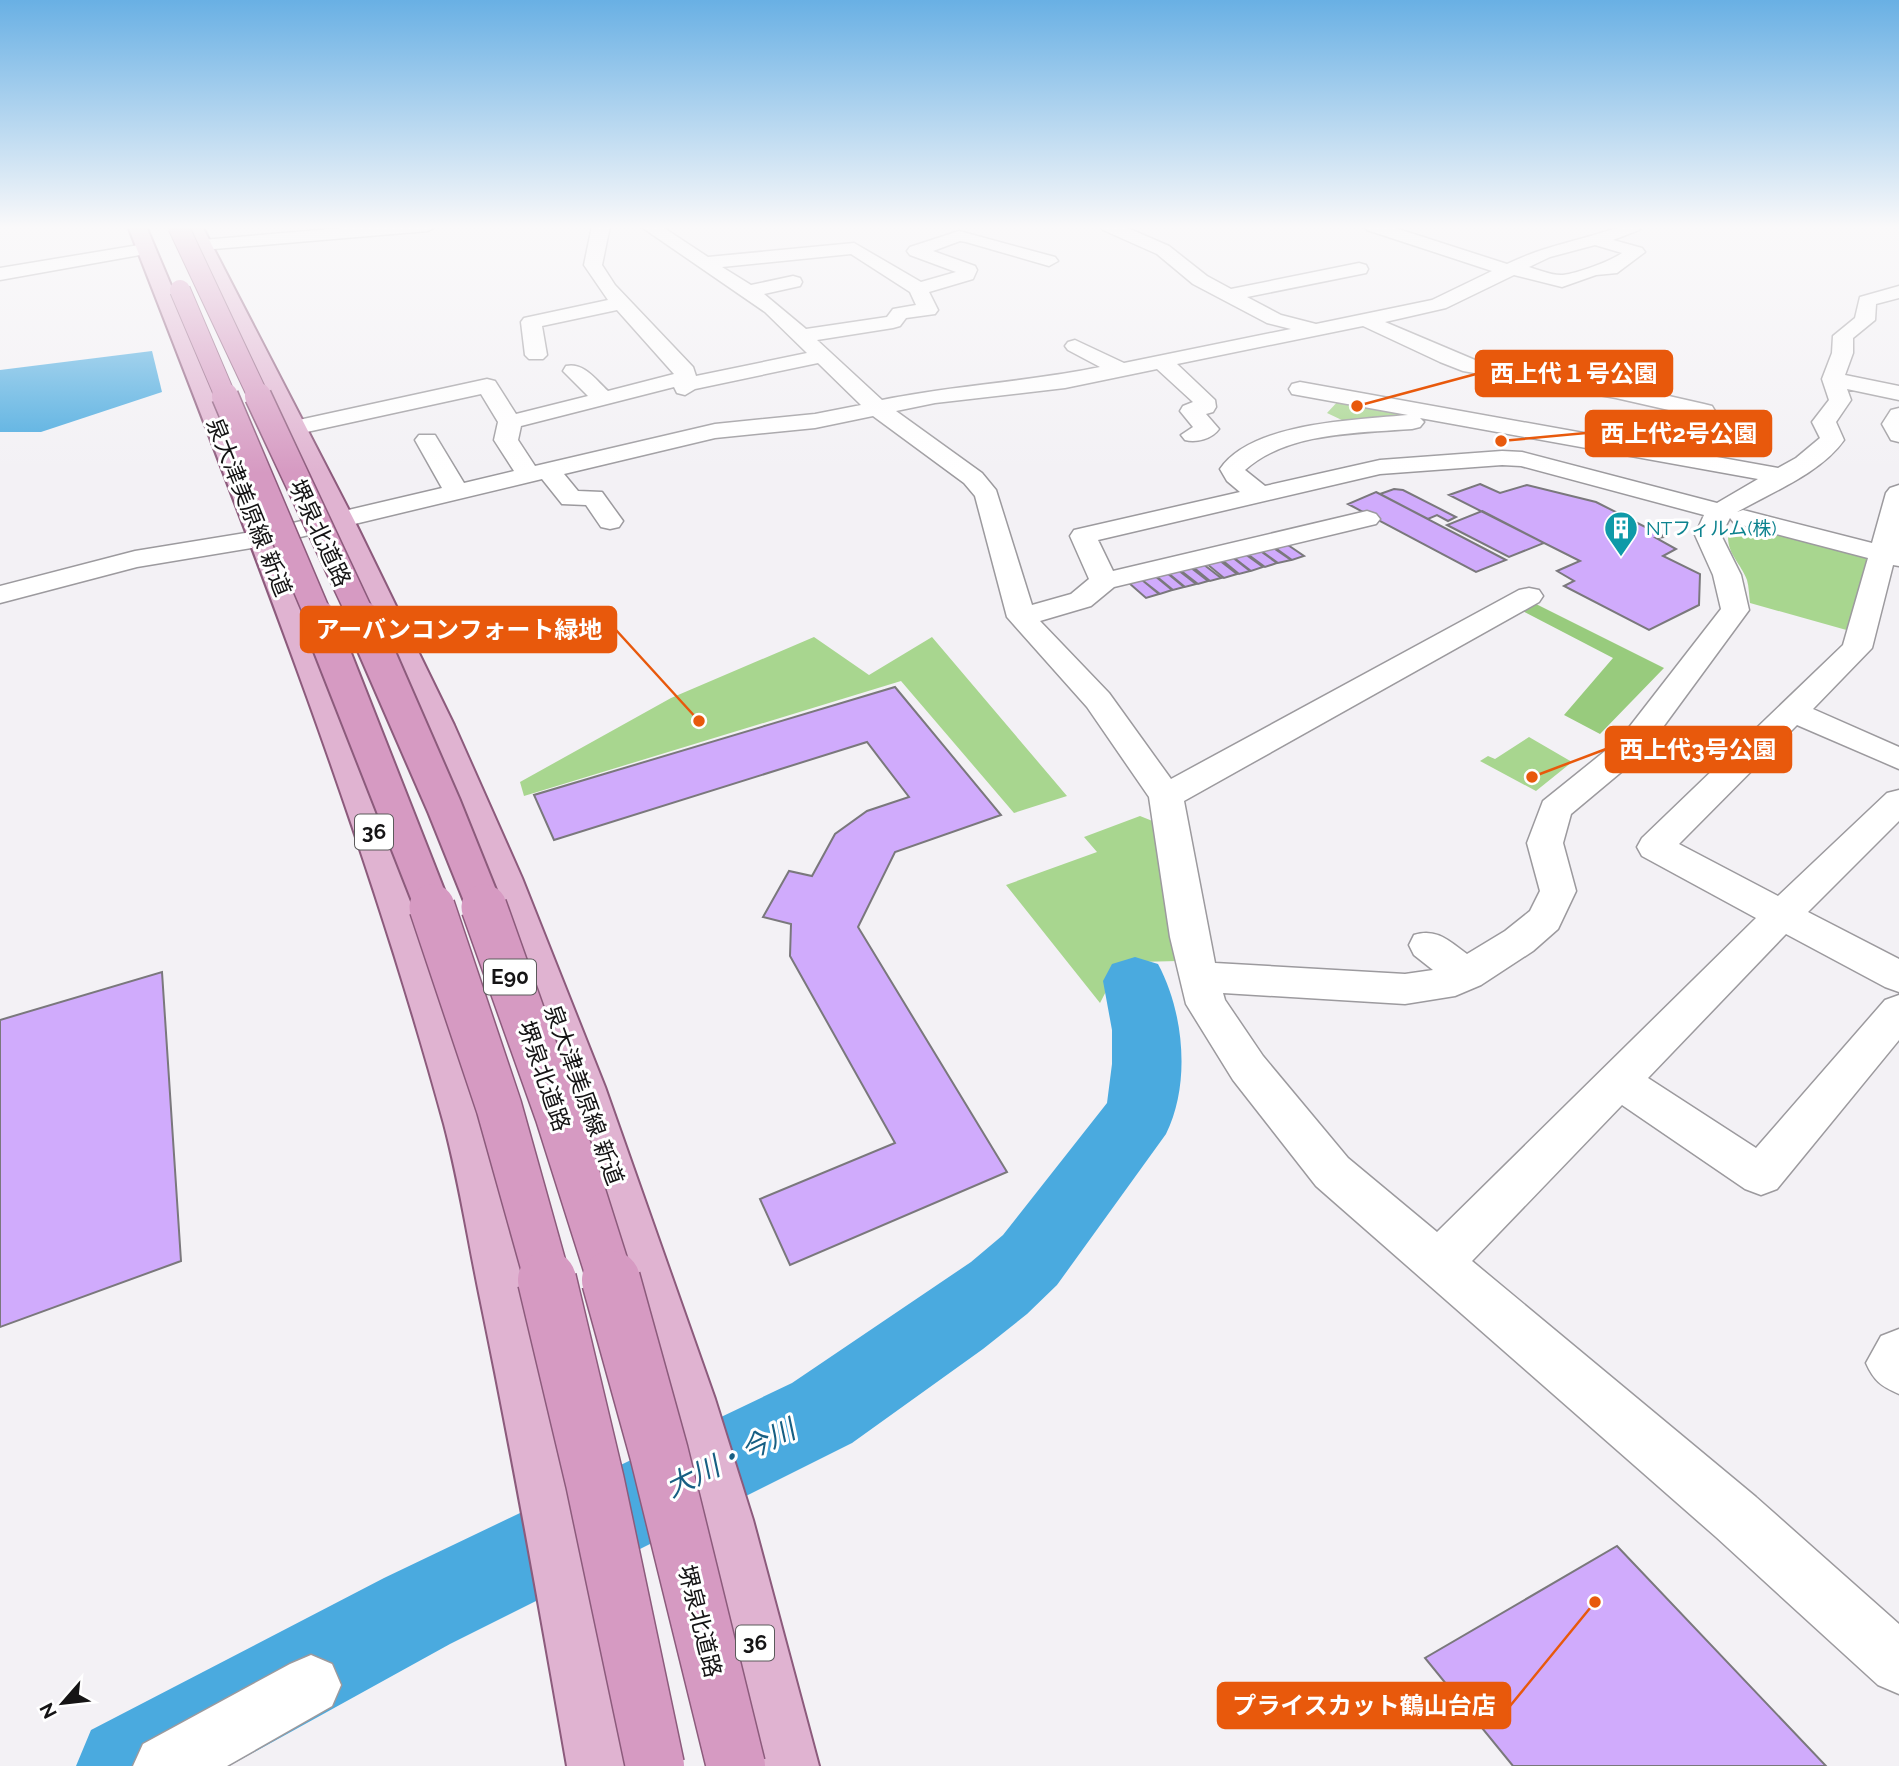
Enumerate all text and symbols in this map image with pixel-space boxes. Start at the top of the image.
callout: 西上代１号公園 [1476,351,1672,396]
text: 西上代１号公園 [1490,359,1658,388]
callout: 西上代2号公園 [1586,411,1771,456]
street label: 泉大津美原線 新道 [201,414,298,600]
text: 西上代2号公園 [1600,419,1758,448]
street label: 堺泉北道路 [284,475,357,591]
building icon: NTフィルム(株) [1602,509,1640,558]
place label: NTフィルム(株) [1646,517,1777,539]
callout: アーバンコンフォート緑地 [301,607,616,652]
text: アーバンコンフォート緑地 [316,615,602,644]
callout: 西上代3号公園 [1606,727,1791,772]
text: 西上代3号公園 [1619,735,1777,764]
road number: 36 [355,814,393,850]
road number: E90 [484,960,536,995]
street label: 泉大津美原線 新道 [539,1001,630,1189]
street label: 堺泉北道路 [513,1017,576,1135]
water label: 大川・今川 [660,1412,803,1504]
street label: 堺泉北道路 [673,1562,727,1680]
road number: 36 [736,1626,774,1660]
north arrow [28,1668,98,1738]
callout: プライスカット鶴山台店 [1218,1683,1510,1728]
text: プライスカット鶴山台店 [1232,1691,1496,1720]
text: N [35,1699,61,1723]

